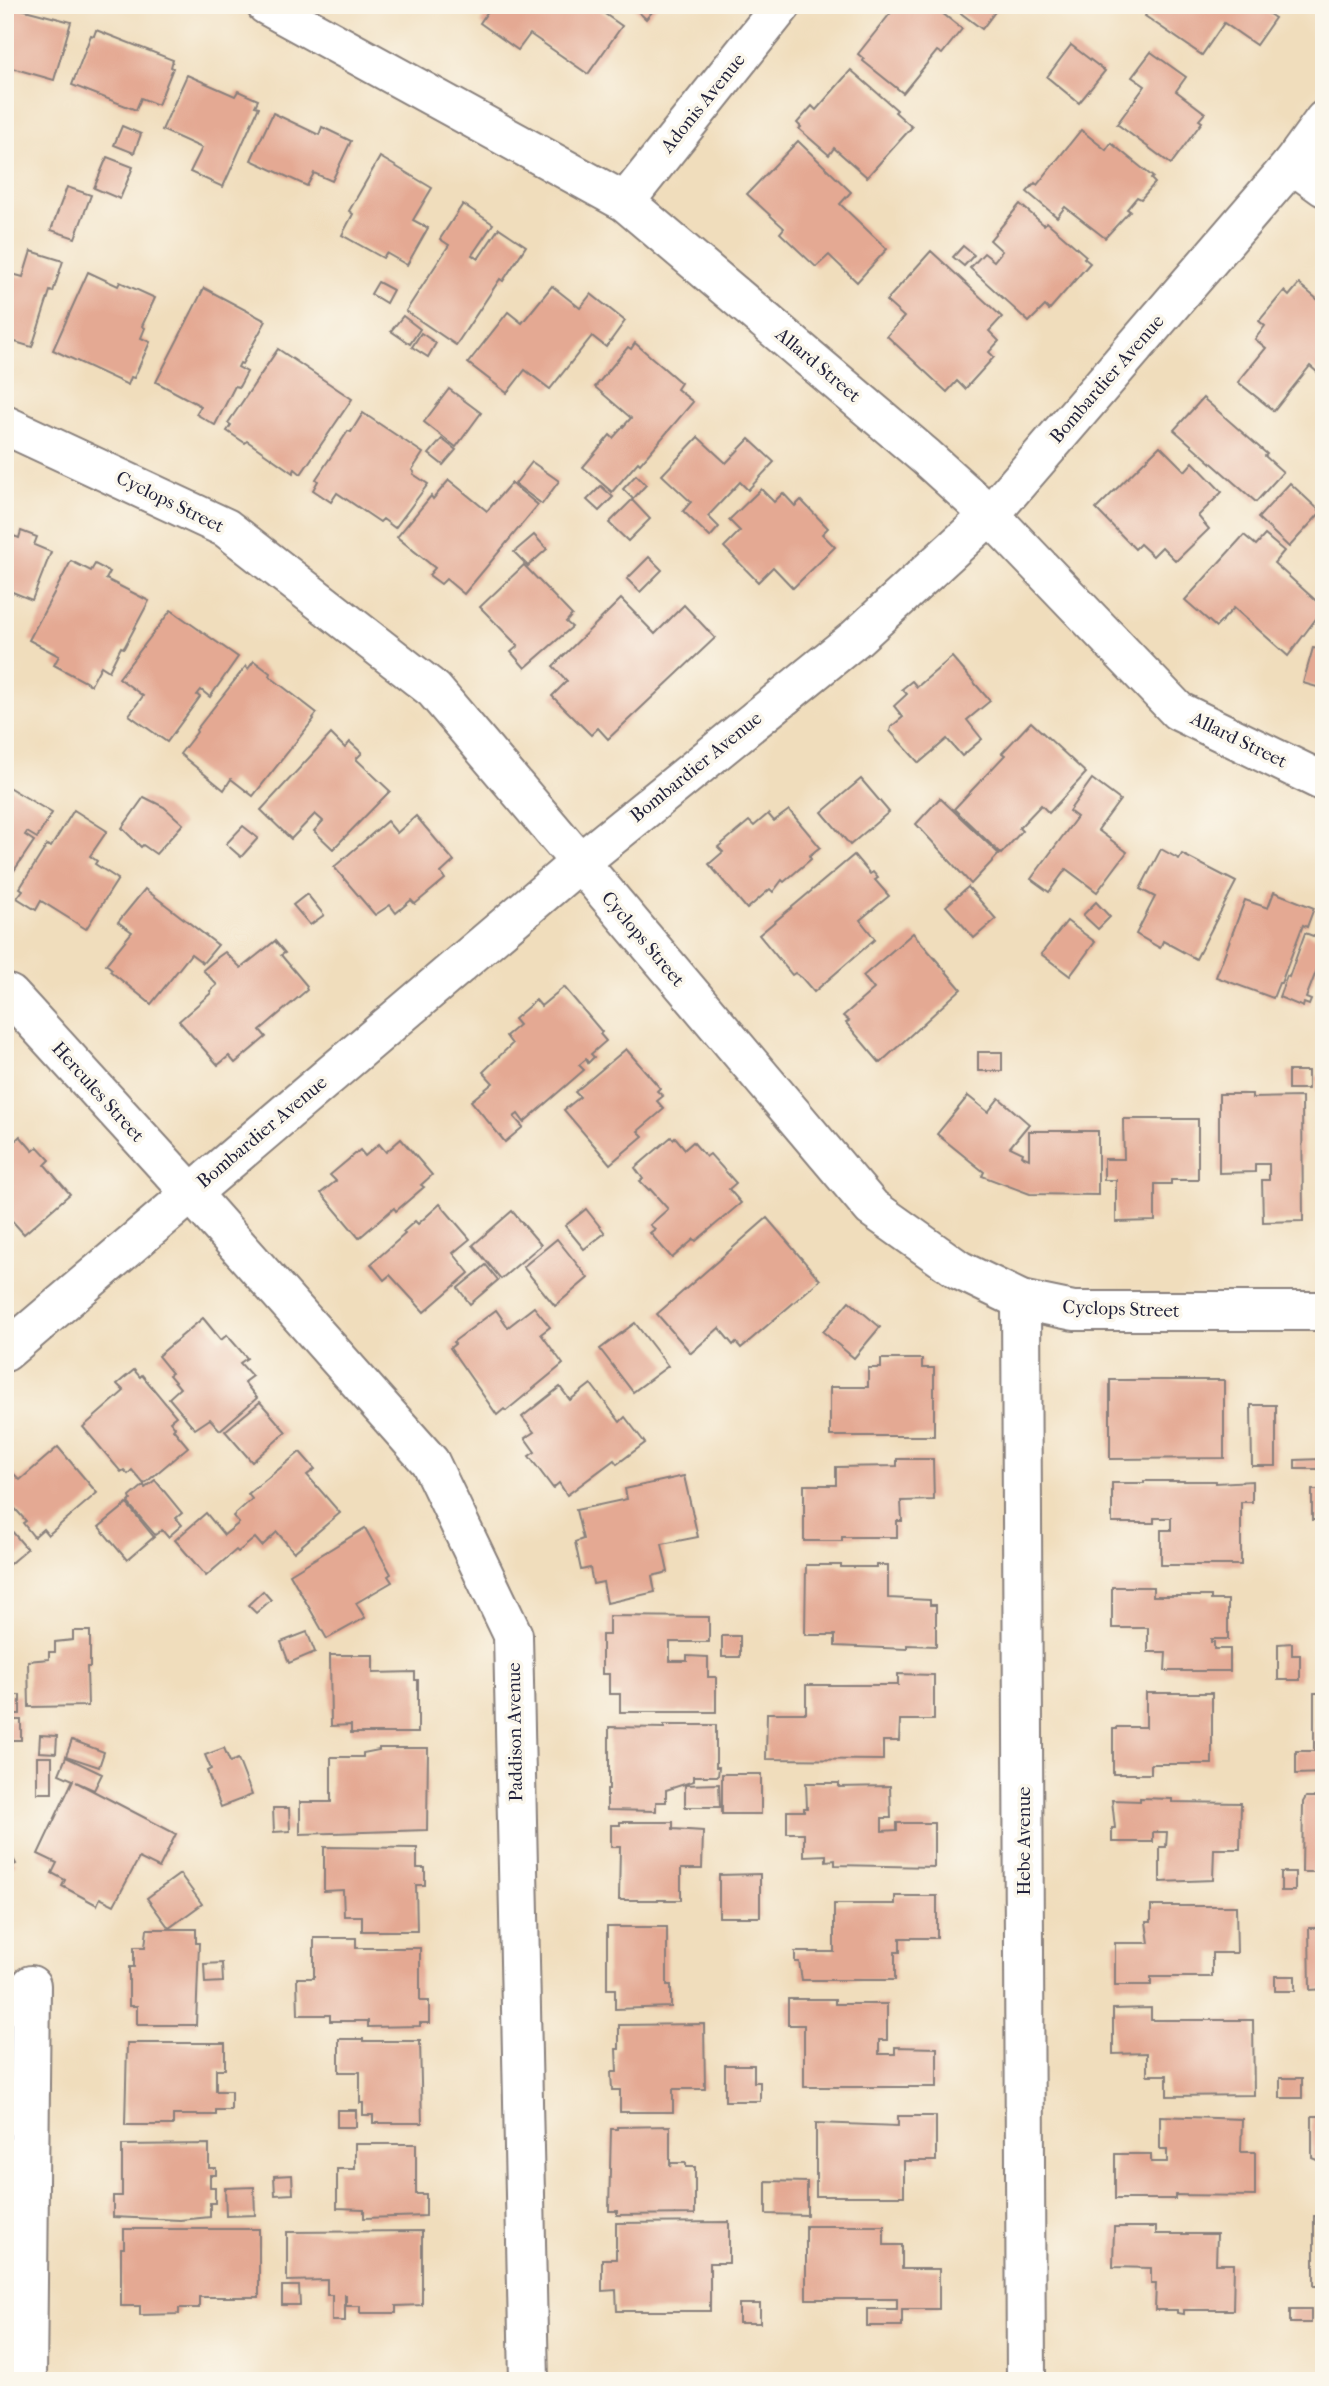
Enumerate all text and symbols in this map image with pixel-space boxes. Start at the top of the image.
street label: Adonis Avenue [656,49,750,158]
street label: Bombardier Avenue [1045,310,1169,448]
street label: Allard Street [770,322,865,407]
street label: Cyclops Street [113,466,228,538]
street label: Bombardier Avenue [626,707,766,827]
street label: Allard Street [1187,707,1291,773]
street label: Cyclops Street [597,887,689,991]
street label: Hercules Street [47,1037,149,1147]
street label: Bombardier Avenue [193,1071,331,1193]
street label: Cyclops Street [1062,1296,1180,1322]
street label: Paddison Avenue [503,1662,527,1802]
street label: Hebe Avenue [1013,1787,1035,1895]

